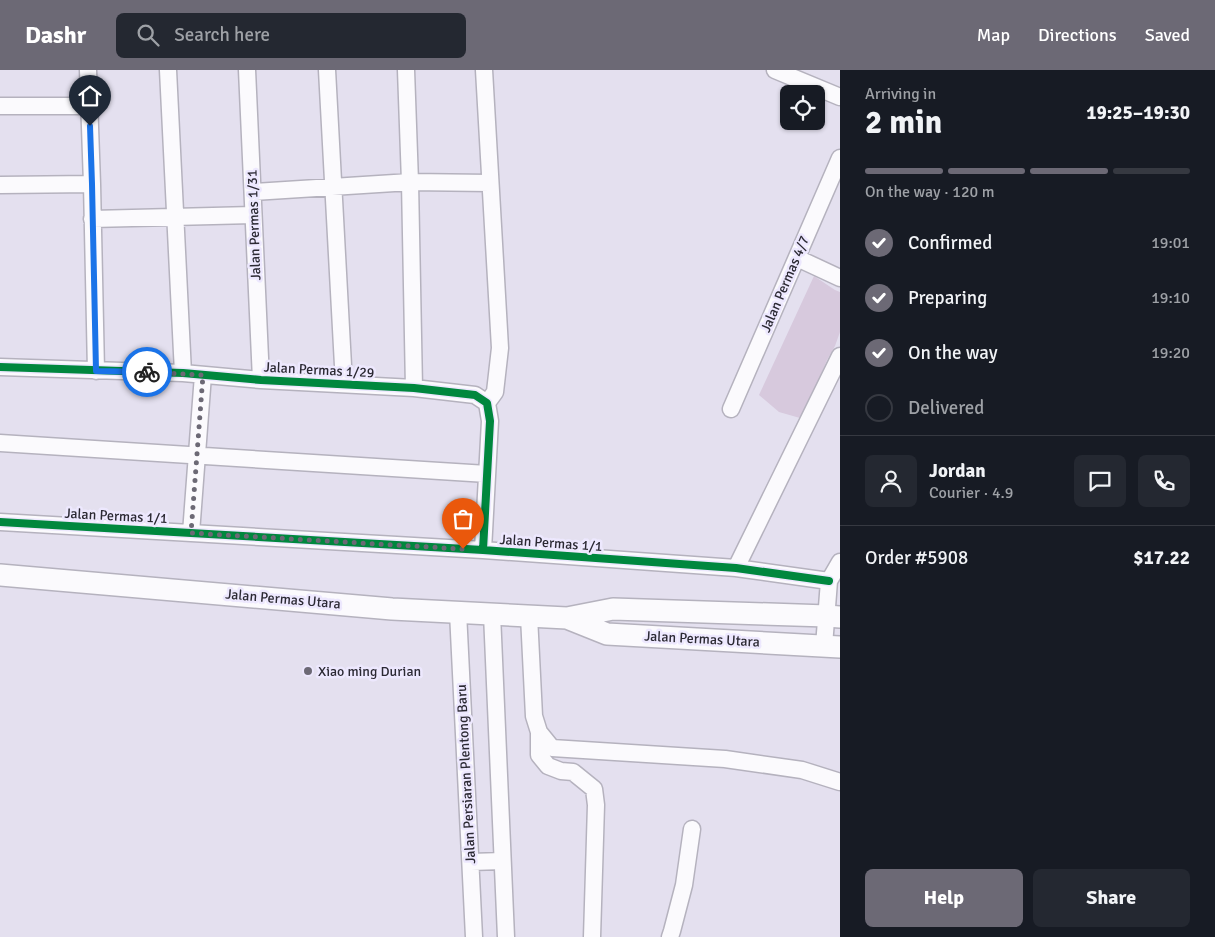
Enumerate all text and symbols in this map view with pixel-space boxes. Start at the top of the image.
search box [116,13,466,58]
text: Dashr [25,20,86,50]
icon: search [134,21,162,49]
text: Search here [174,23,270,47]
text: Map [977,24,1010,46]
text: Directions [1038,24,1117,46]
text: Saved [1145,24,1190,46]
pin [69,75,111,126]
icon: home [76,82,104,110]
text: Arriving in [865,84,936,104]
map controls [780,85,825,130]
button: locate [780,85,825,130]
text: 19:25–19:30 [1086,101,1190,125]
text: 2 min [865,103,942,142]
street label: Jalan Permas 1/31 [244,169,264,281]
text: On the way · 120 m [865,182,995,202]
icon: check [865,229,893,257]
text: Confirmed [908,231,992,255]
street label: Jalan Permas 4/7 [757,233,813,335]
text: 19:01 [1151,233,1190,253]
icon: check [865,284,893,312]
text: Preparing [908,286,987,310]
text: 19:10 [1151,288,1190,308]
icon: check [865,339,893,367]
text: On the way [908,341,998,365]
text: 19:20 [1151,343,1190,363]
courier [122,347,172,397]
icon: bike [133,358,161,386]
street label: Jalan Permas 1/29 [263,359,375,381]
text: Delivered [908,396,984,420]
button: person [865,455,917,507]
button: chat [1074,455,1126,507]
button: phone [1138,455,1190,507]
text: Jordan [929,459,986,483]
text: Courier · 4.9 [929,483,1013,503]
pin [442,498,484,549]
street label: Jalan Permas 1/1 [64,505,168,527]
icon: bag [449,505,477,533]
street label: Jalan Permas 1/1 [499,531,603,555]
text: Order #5908 [865,546,968,570]
text: $17.22 [1133,546,1190,570]
street label: Jalan Permas Utara [225,585,341,613]
street label: Jalan Permas Utara [644,627,760,651]
place label: Xiao ming Durian [318,663,421,680]
marker: Xiao ming Durian [302,665,314,677]
street label: Jalan Persiaran Plentong Baru [453,684,479,864]
button: Help [865,869,1023,927]
button: Share [1033,869,1190,927]

